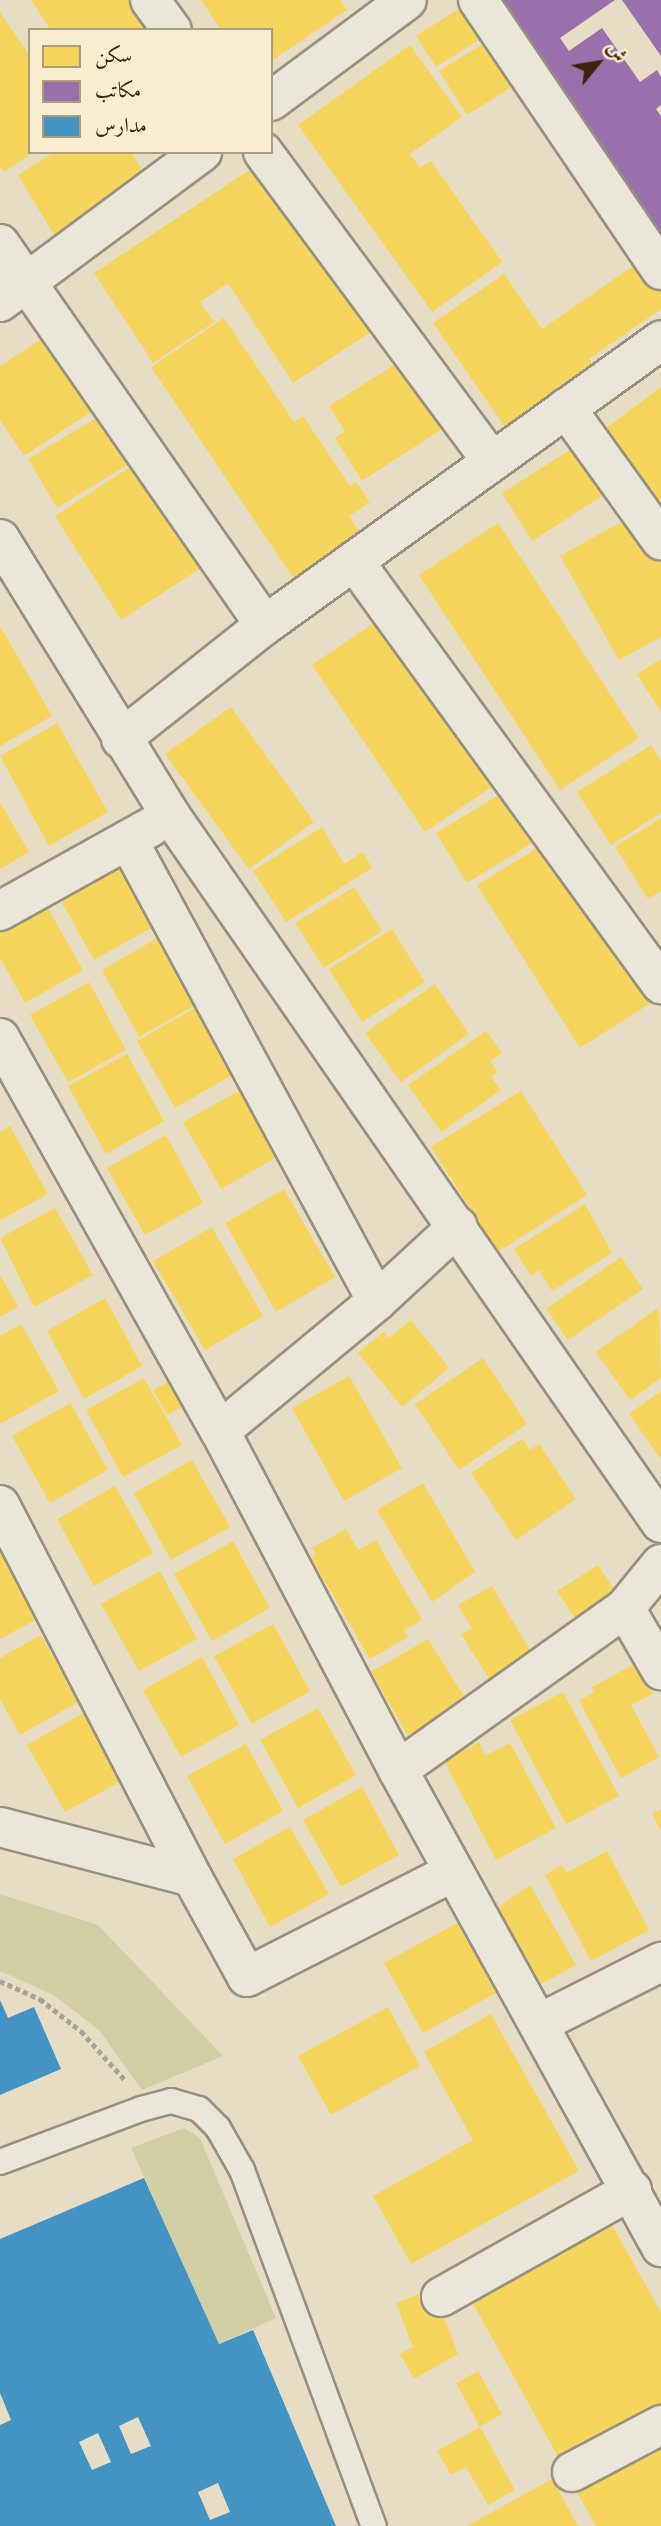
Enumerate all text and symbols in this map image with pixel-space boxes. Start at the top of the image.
legend [28,28,273,154]
north arrow [563,28,633,98]
text: ش [601,38,631,67]
text: سكن [95,43,132,70]
text: مكاتب [95,78,141,105]
text: مدارس [95,113,147,140]

